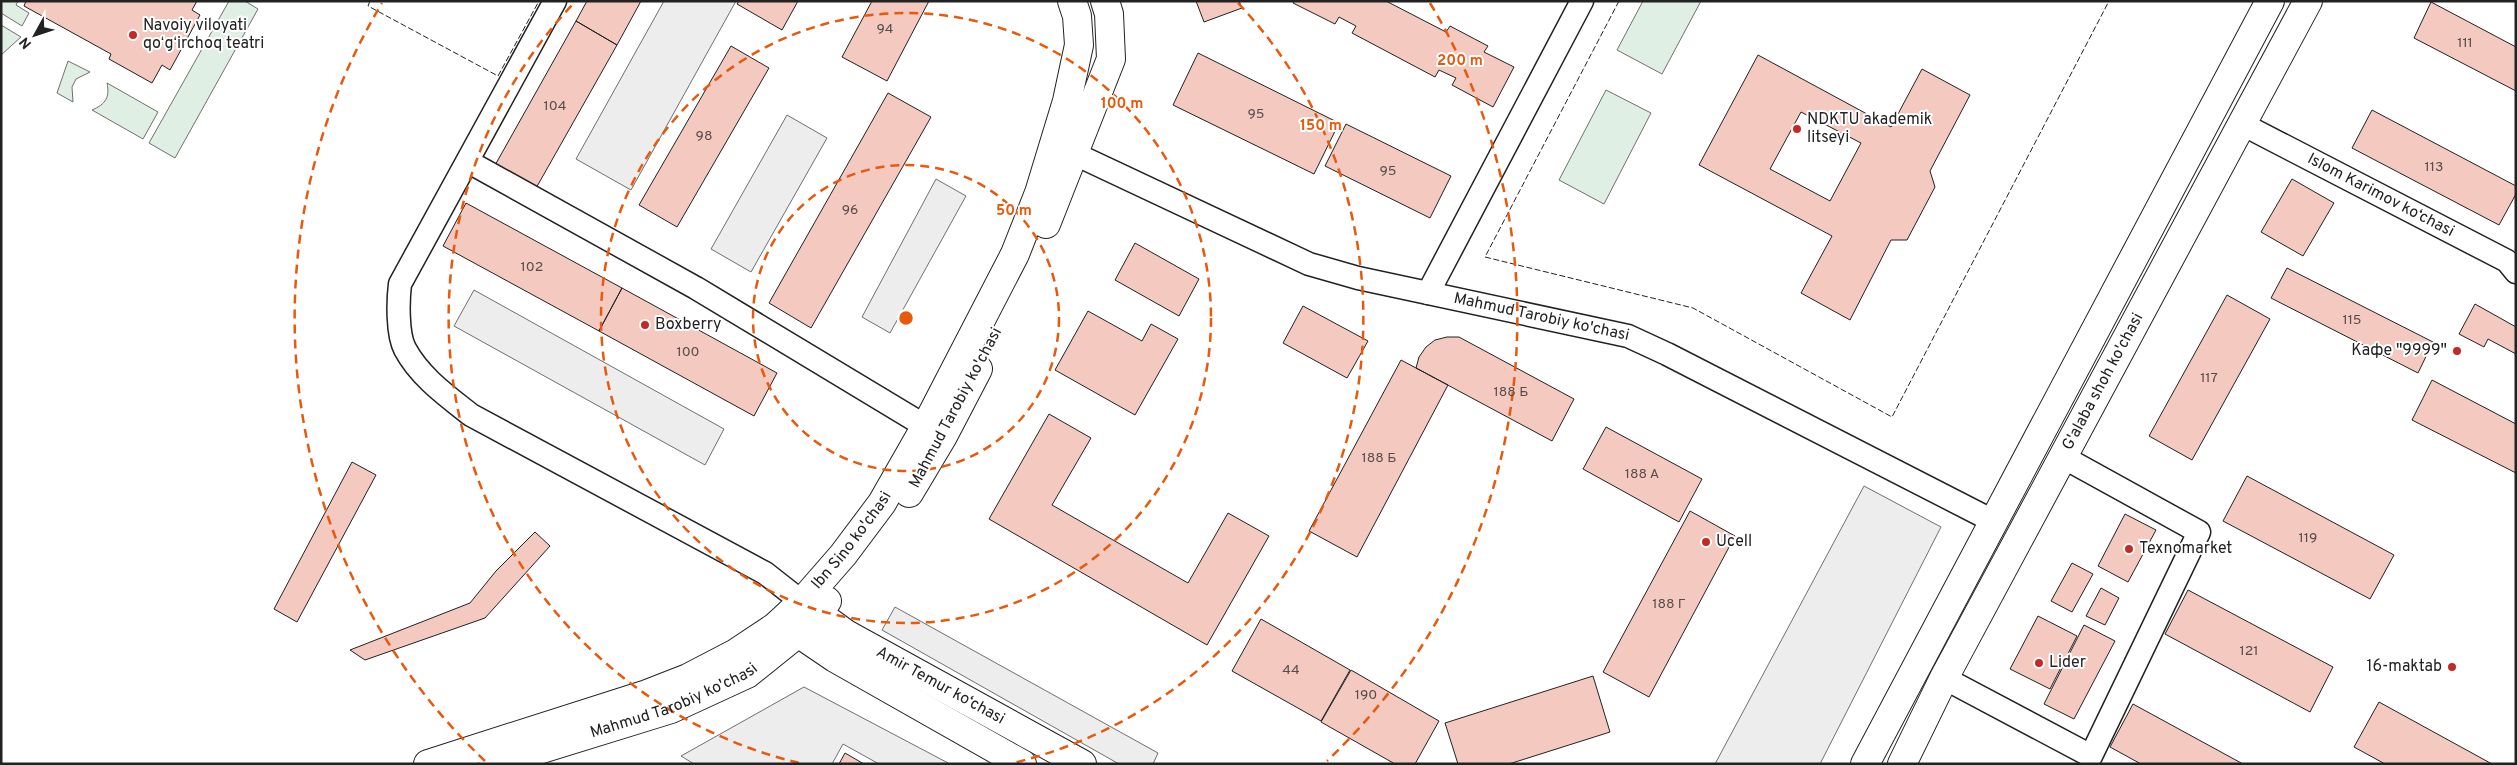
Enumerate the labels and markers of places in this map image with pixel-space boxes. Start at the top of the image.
place label: Navoiy viloyati qoʻgʻirchoq teatri [143,16,264,54]
marker: Navoiy viloyati qoʻgʻirchoq teatri [127,29,139,41]
place label: NDKTU akademik litseyi [1807,110,1932,148]
marker: NDKTU akademik litseyi [1791,123,1803,135]
centre of rings [897,309,915,327]
place label: Boxberry [655,315,722,335]
marker: Boxberry [639,319,651,331]
place label: Кафе "9999" [2351,341,2447,361]
marker: Кафе "9999" [2451,345,2463,357]
place label: Ucell [1716,532,1752,552]
marker: Ucell [1700,536,1712,548]
place label: Texnomarket [2139,539,2232,559]
marker: Texnomarket [2123,543,2135,555]
place label: Lider [2049,653,2086,673]
marker: Lider [2033,657,2045,669]
place label: 16-maktab [2366,657,2442,677]
marker: 16-maktab [2446,661,2458,673]

